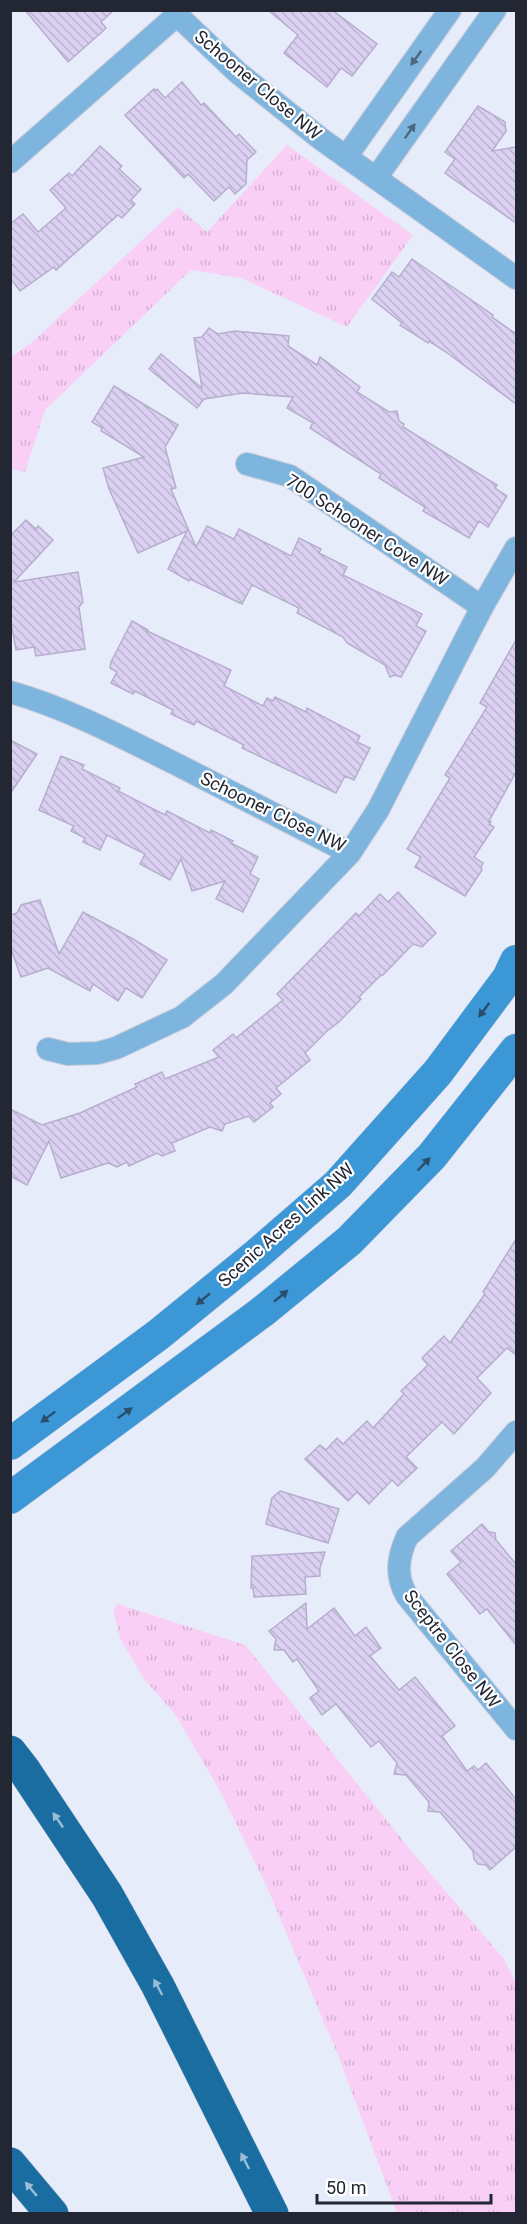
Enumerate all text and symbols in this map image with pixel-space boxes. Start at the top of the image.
street label: Schooner Close NW [191,25,326,144]
one-way arrow [410,50,422,66]
one-way arrow [404,123,416,139]
street label: 700 Schooner Cove NW [282,469,452,590]
street label: Schooner Close NW [197,767,349,856]
one-way arrow [478,1001,490,1017]
one-way arrow [417,1156,431,1171]
street label: Scenic Acres Link NW [214,1158,358,1291]
one-way arrow [274,1291,289,1303]
one-way arrow [195,1292,210,1304]
one-way arrow [117,1407,133,1419]
one-way arrow [40,1411,56,1423]
street label: Sceptre Close NW [400,1585,505,1712]
one-way arrow [53,1812,64,1828]
one-way arrow [154,1978,163,1995]
one-way arrow [241,2153,250,2170]
scale bar [317,2167,491,2205]
text: 50 m [326,2177,366,2198]
one-way arrow [25,2181,38,2197]

